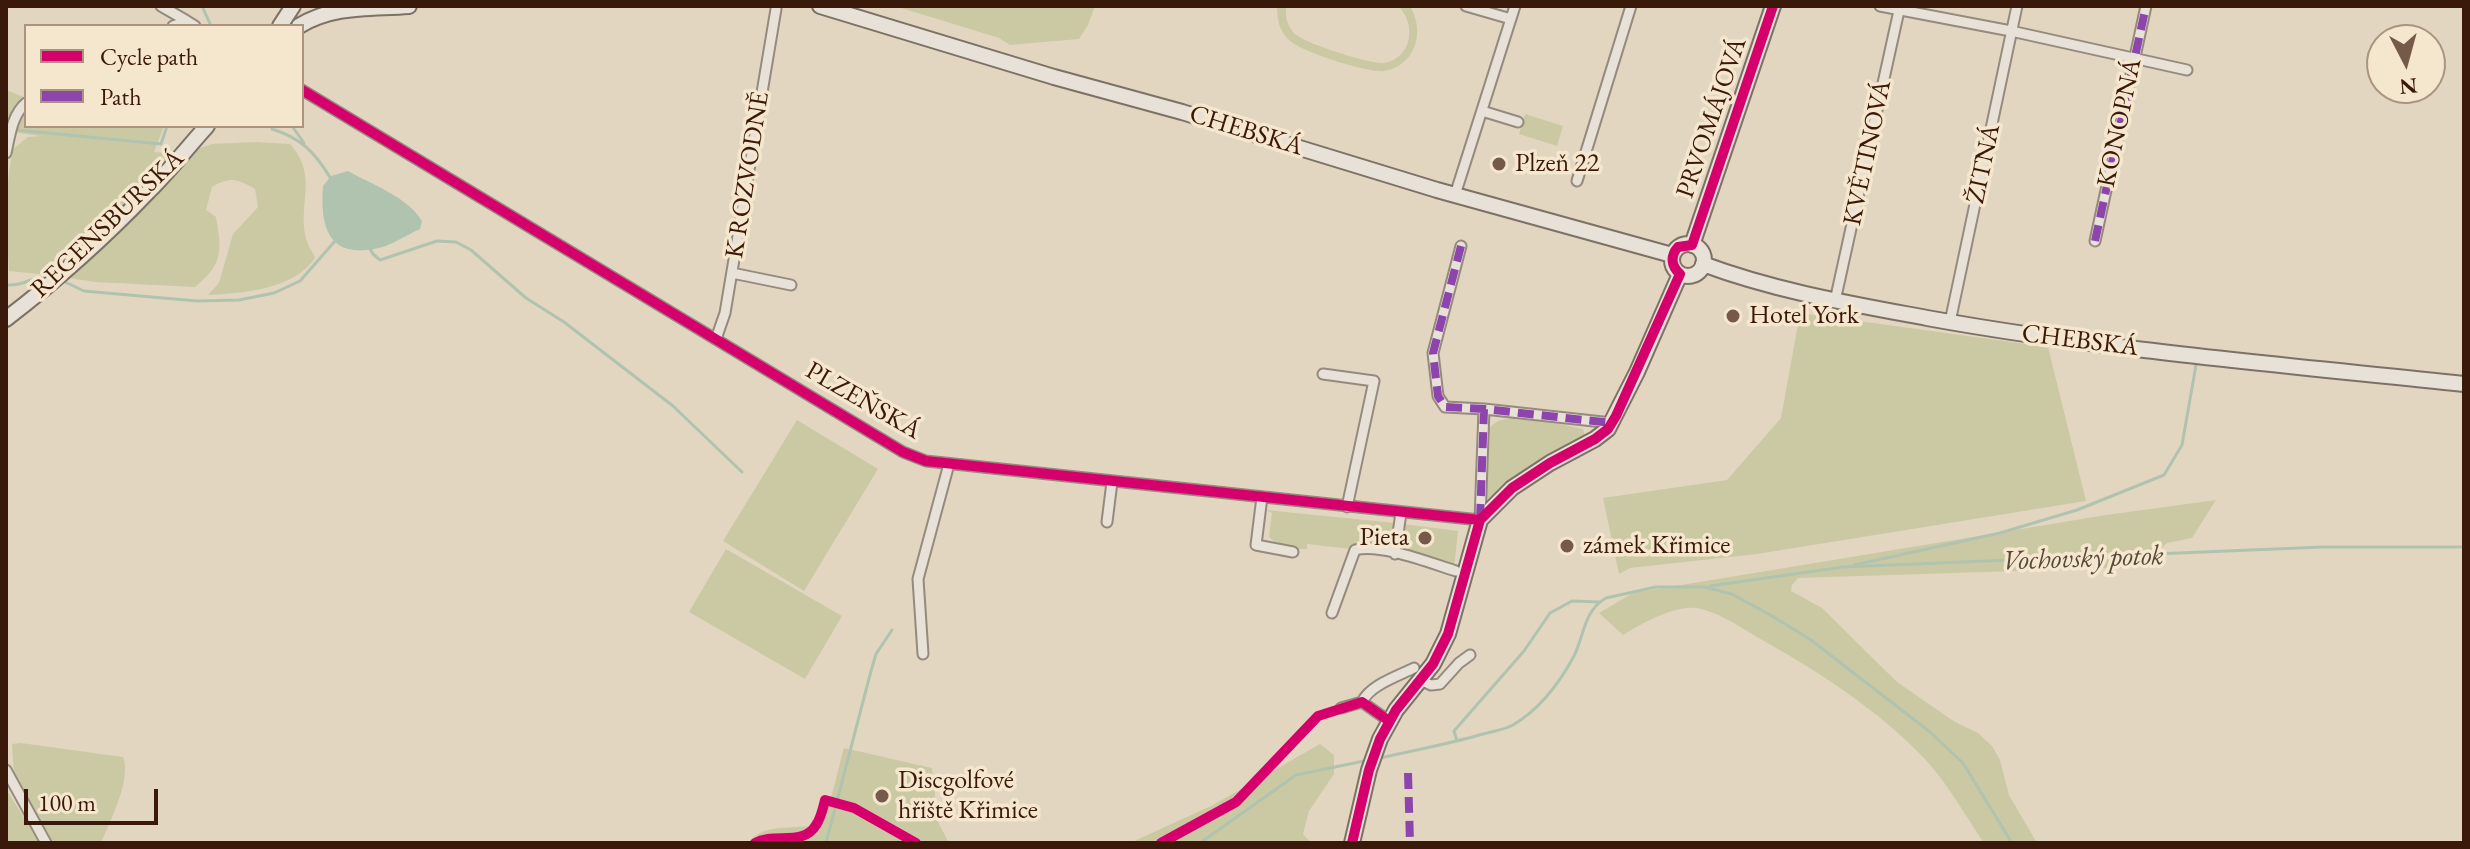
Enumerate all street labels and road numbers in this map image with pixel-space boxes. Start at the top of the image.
street label: PRVOMÁJOVÁ [1670,34,1754,202]
street label: KONOPNÁ [2091,56,2149,190]
street label: KVĚTINOVÁ [1837,78,1899,228]
street label: K ROZVODNĚ [719,89,777,261]
street label: CHEBSKÁ [1185,99,1307,163]
street label: ŽITNÁ [1960,121,2008,207]
street label: REGENSBURSKÁ [25,143,191,305]
street label: CHEBSKÁ [2020,318,2140,364]
street label: PLZEŇSKÁ [800,355,926,447]

